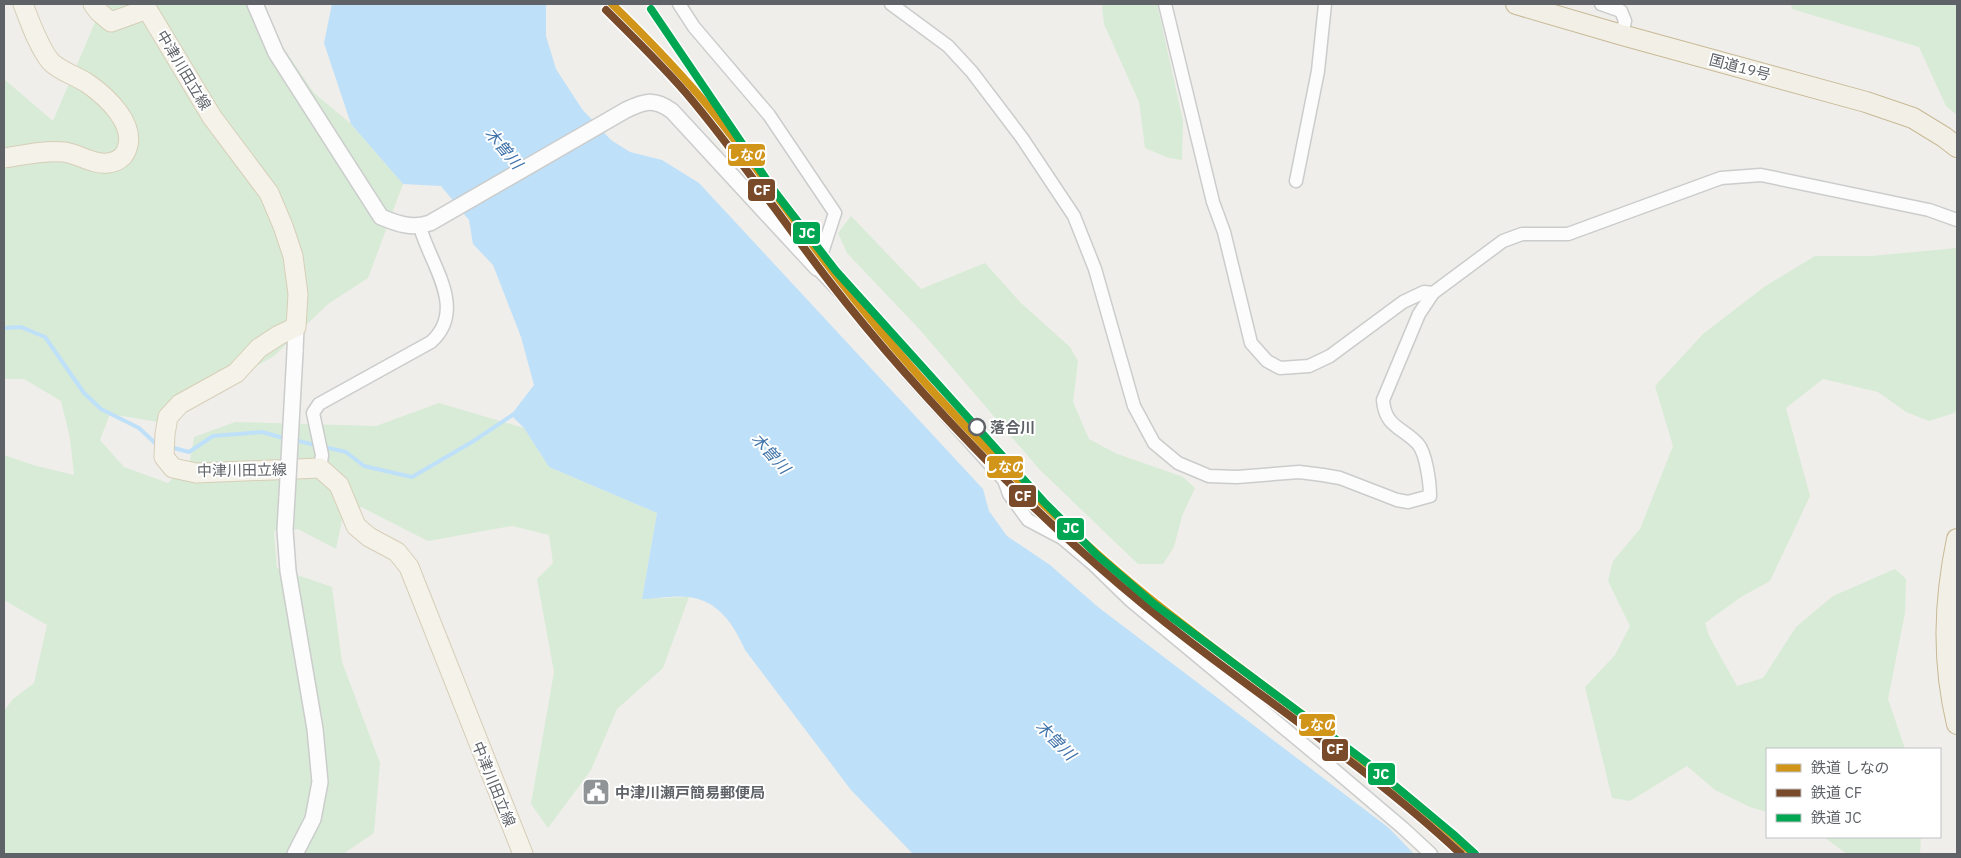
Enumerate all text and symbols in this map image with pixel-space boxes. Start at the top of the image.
street label: 中津川田立線 [153,27,215,113]
street label: 国道19号 [1707,50,1773,84]
water label: 木曽川 [481,123,528,174]
line badge: しなの [727,143,766,167]
text: しなの [726,146,768,164]
line badge: CF [747,178,776,202]
text: CF [753,181,771,199]
line badge: JC [792,221,821,245]
text: JC [799,224,815,242]
marker: 落合川 [968,418,986,436]
place label: 落合川 [990,418,1035,437]
water label: 木曽川 [748,428,796,479]
line badge: しなの [986,455,1024,479]
text: しなの [984,458,1026,476]
street label: 中津川田立線 [197,460,287,480]
line badge: CF [1008,484,1037,508]
text: CF [1014,487,1032,505]
line badge: JC [1056,517,1085,541]
text: JC [1063,519,1079,537]
line badge: しなの [1298,713,1336,737]
water label: 木曽川 [1032,716,1081,765]
text: しなの [1296,716,1338,734]
line badge: CF [1321,738,1349,762]
street label: 中津川田立線 [468,739,520,829]
text: CF [1326,740,1344,758]
legend [1766,748,1941,838]
text: 鉄道 しなの [1811,758,1890,777]
line badge: JC [1367,762,1396,786]
text: JC [1373,765,1389,783]
public building icon: 中津川瀬戸簡易郵便局 [581,777,611,807]
place label: 中津川瀬戸簡易郵便局 [615,783,765,802]
text: 鉄道 CF [1811,783,1862,802]
text: 鉄道 JC [1811,808,1862,827]

